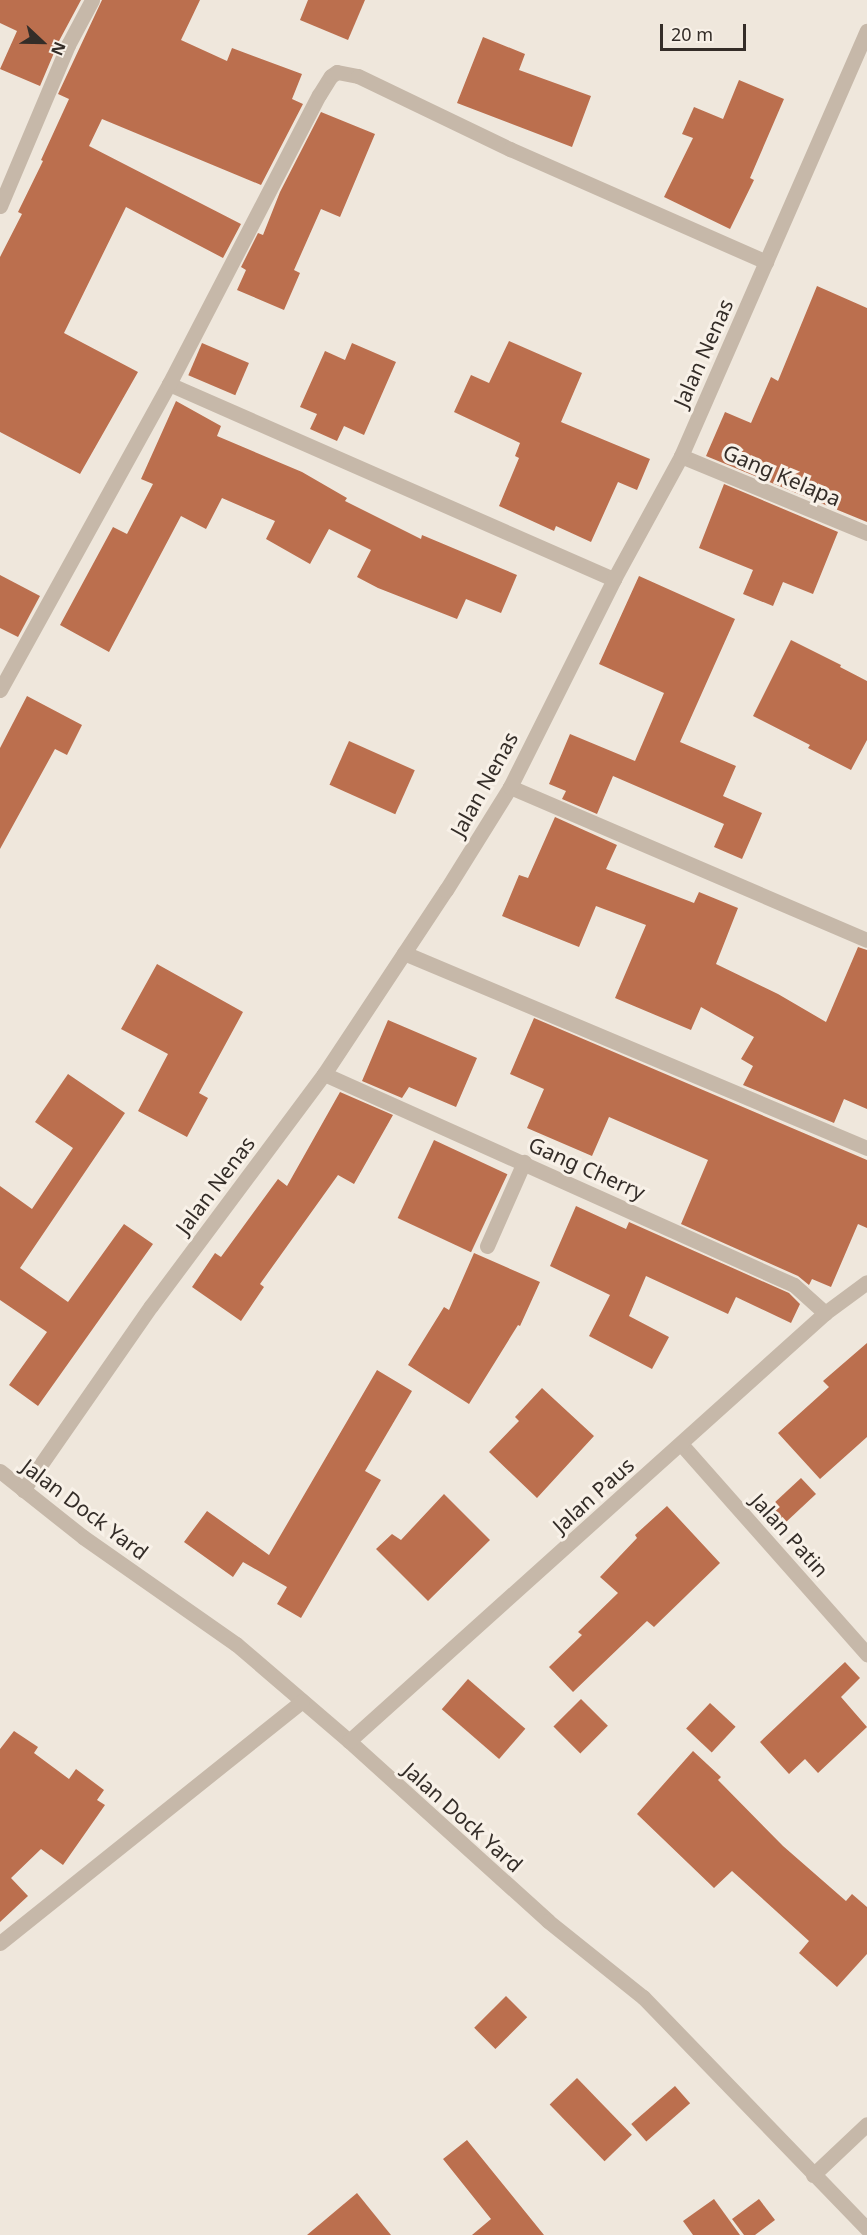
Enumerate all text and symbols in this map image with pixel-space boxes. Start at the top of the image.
north arrow [12,12,72,72]
scale bar [663,12,748,50]
text: 20 m [671,22,713,46]
text: N [46,39,71,59]
street label: Jalan Nenas [668,295,738,411]
street label: Gang Kelapa [719,439,845,511]
street label: Jalan Nenas [445,727,523,841]
street label: Jalan Nenas [170,1131,260,1239]
street label: Gang Cherry [525,1131,649,1205]
street label: Jalan Paus [547,1452,639,1538]
street label: Jalan Dock Yard [17,1453,153,1565]
street label: Jalan Patin [746,1488,834,1582]
street label: Jalan Dock Yard [398,1757,528,1877]

